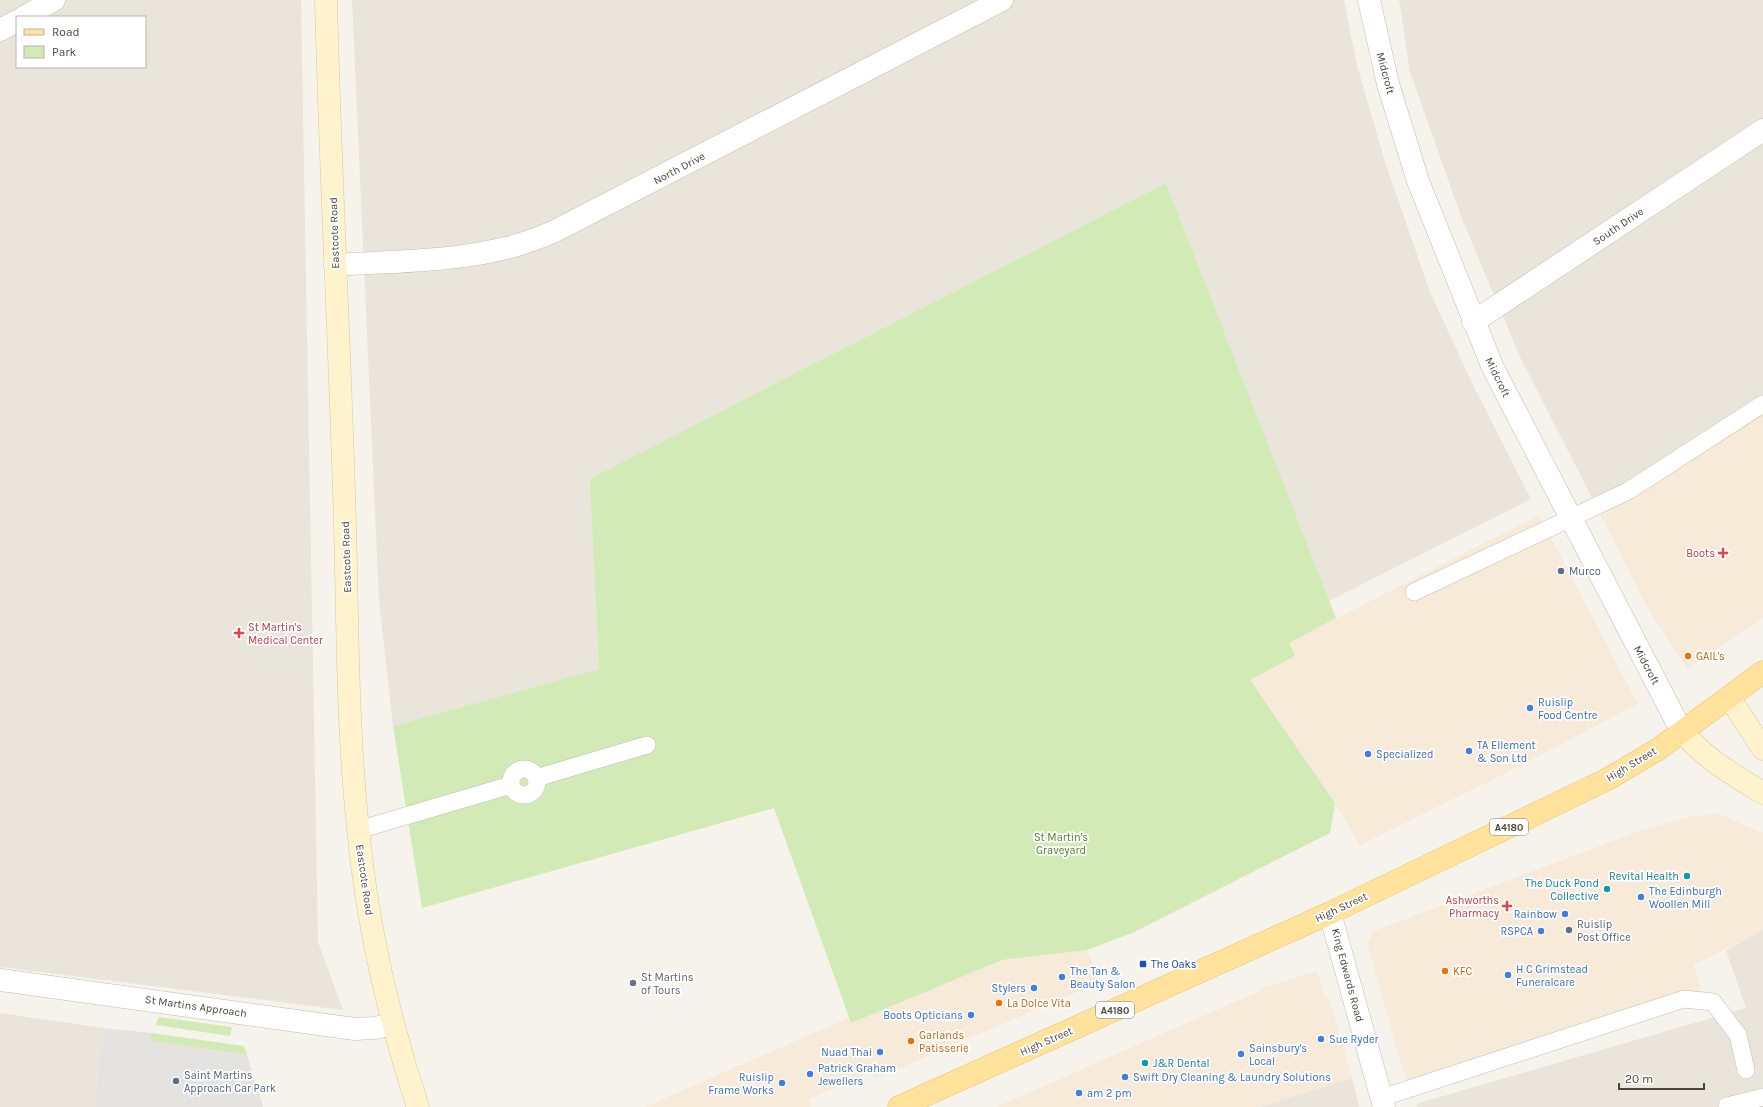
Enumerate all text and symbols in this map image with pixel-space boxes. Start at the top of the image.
legend [16,16,146,68]
text: Road [52,25,80,39]
text: Park [52,45,77,59]
street label: Midcroft [1374,51,1397,95]
street label: North Drive [651,149,708,187]
street label: Eastcote Road [327,197,342,269]
street label: South Drive [1590,205,1646,248]
street label: Midcroft [1482,355,1513,399]
street label: Eastcote Road [339,521,354,593]
place label: Boots [1686,547,1715,560]
marker: Boots [1718,548,1728,558]
place label: Murco [1569,565,1601,578]
marker: Murco [1556,566,1566,576]
place label: St Martin's Medical Center [248,621,323,647]
marker: St Martin's Medical Center [233,627,245,639]
street label: Midcroft [1631,643,1662,687]
place label: GAIL's [1696,650,1725,663]
marker: GAIL's [1683,651,1693,661]
place label: Ruislip Food Centre [1538,696,1598,722]
marker: Ruislip Food Centre [1525,703,1535,713]
place label: TA Ellement & Son Ltd [1477,739,1536,765]
street label: High Street [1604,744,1659,784]
marker: TA Ellement & Son Ltd [1464,746,1474,756]
place label: Specialized [1376,748,1433,761]
marker: Specialized [1363,749,1373,759]
road number: A4180 [1490,819,1528,835]
park label: St Martin's Graveyard [1034,831,1088,857]
street label: Eastcote Road [353,844,376,916]
place label: Revital Health [1609,870,1679,883]
marker: Revital Health [1682,871,1692,881]
place label: The Duck Pond Collective [1525,877,1599,903]
marker: The Duck Pond Collective [1602,884,1612,894]
place label: The Edinburgh Woollen Mill [1649,885,1722,911]
street label: High Street [1313,890,1369,925]
marker: The Edinburgh Woollen Mill [1636,892,1646,902]
place label: Ashworths Pharmacy [1446,894,1499,920]
marker: Ashworths Pharmacy [1502,901,1512,911]
place label: Rainbow [1514,908,1557,921]
marker: Rainbow [1560,909,1570,919]
place label: Ruislip Post Office [1577,918,1631,944]
place label: RSPCA [1500,925,1534,938]
marker: Ruislip Post Office [1564,925,1574,935]
marker: RSPCA [1536,926,1546,936]
street label: King Edwards Road [1329,927,1366,1023]
place label: The Oaks [1151,958,1197,971]
marker: The Oaks [1138,959,1148,969]
place label: H C Grimstead Funeralcare [1516,963,1588,989]
place label: The Tan & Beauty Salon [1070,965,1136,991]
place label: KFC [1453,965,1472,978]
marker: KFC [1440,966,1450,976]
marker: H C Grimstead Funeralcare [1503,970,1513,980]
place label: St Martins of Tours [641,971,694,997]
marker: The Tan & Beauty Salon [1057,972,1067,982]
marker: St Martins of Tours [628,978,638,988]
place label: Stylers [992,982,1026,995]
marker: Stylers [1029,983,1039,993]
street label: St Martins Approach [144,993,248,1020]
place label: La Dolce Vita [1007,997,1071,1010]
marker: La Dolce Vita [994,998,1004,1008]
road number: A4180 [1096,1002,1134,1018]
place label: Boots Opticians [883,1009,963,1022]
marker: Boots Opticians [966,1010,976,1020]
street label: High Street [1018,1024,1075,1059]
place label: Garlands Patisserie [919,1029,969,1055]
place label: Sue Ryder [1329,1033,1379,1046]
marker: Sue Ryder [1316,1034,1326,1044]
marker: Garlands Patisserie [906,1036,916,1046]
place label: Sainsbury's Local [1249,1042,1307,1068]
place label: Nuad Thai [821,1046,872,1059]
marker: Nuad Thai [875,1047,885,1057]
marker: Sainsbury's Local [1236,1049,1246,1059]
place label: J&R Dental [1153,1057,1210,1070]
marker: J&R Dental [1140,1058,1150,1068]
place label: Patrick Graham Jewellers [818,1062,896,1088]
scale bar [1619,1065,1704,1091]
place label: Saint Martins Approach Car Park [184,1069,276,1095]
marker: Patrick Graham Jewellers [805,1069,815,1079]
place label: Ruislip Frame Works [708,1071,774,1097]
place label: Swift Dry Cleaning & Laundry Solutions [1133,1071,1331,1084]
marker: Swift Dry Cleaning & Laundry Solutions [1120,1072,1130,1082]
text: 20 m [1625,1072,1653,1086]
marker: Saint Martins Approach Car Park [171,1076,181,1086]
marker: Ruislip Frame Works [777,1078,787,1088]
place label: am 2 pm [1087,1087,1132,1100]
marker: am 2 pm [1074,1088,1084,1098]

